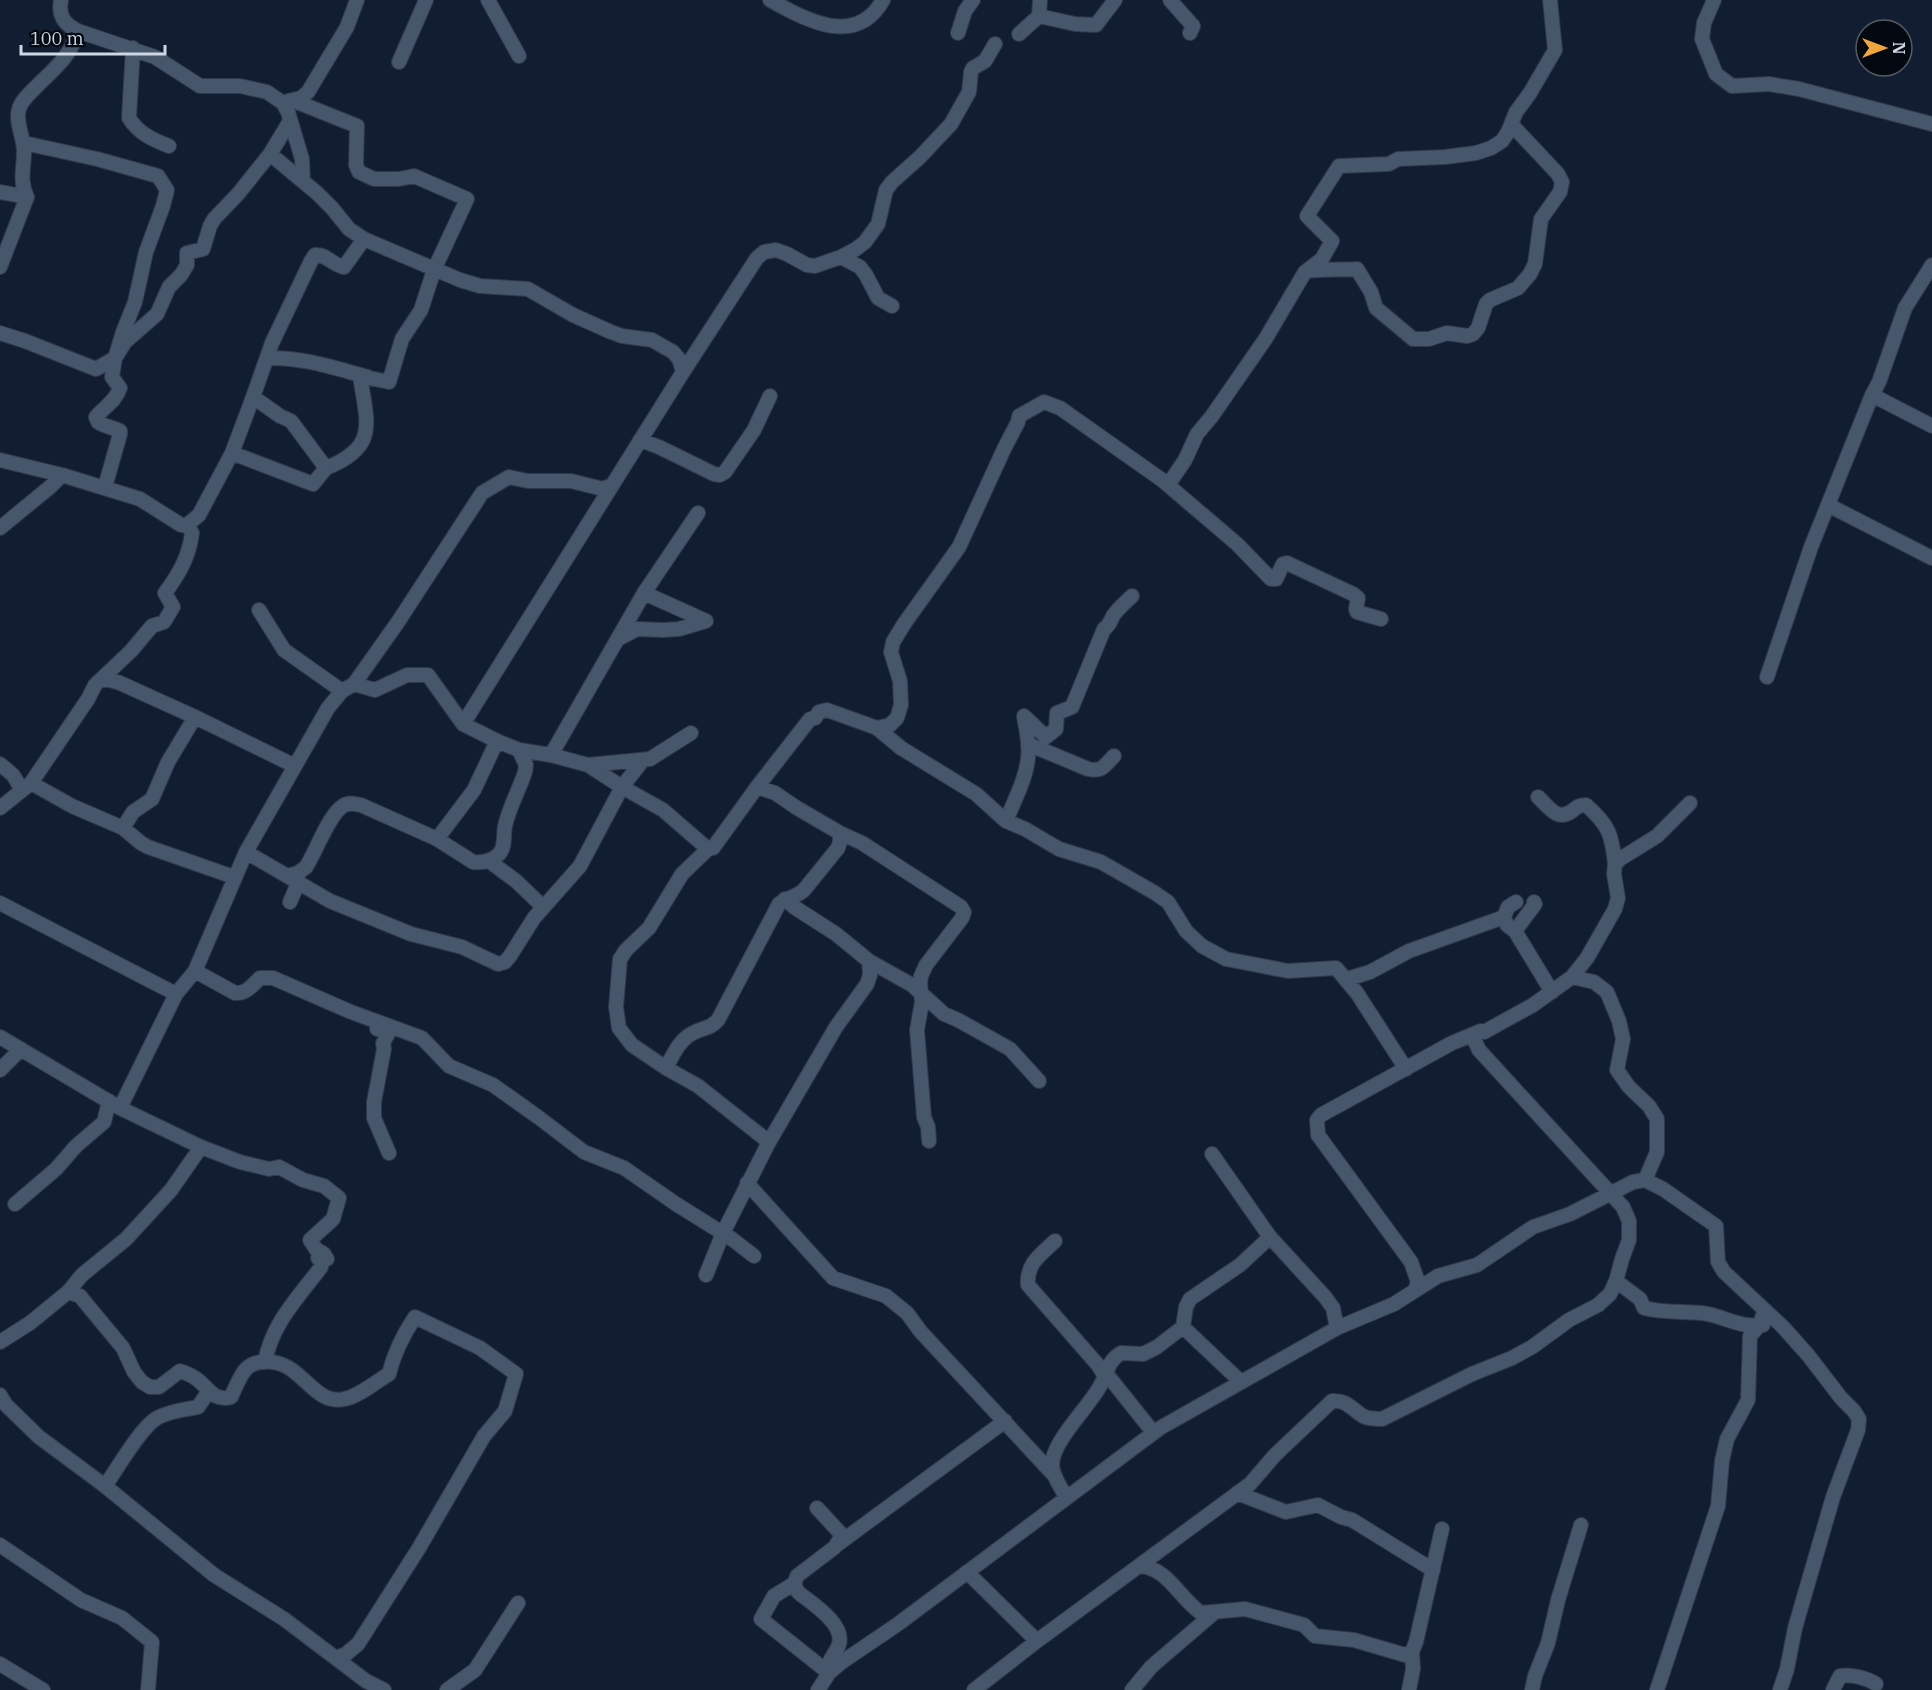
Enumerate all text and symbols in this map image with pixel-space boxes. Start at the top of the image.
scale bar [21,18,165,56]
north arrow [1854,18,1914,78]
text: 100 m [30,27,84,50]
text: N [1889,42,1909,54]

